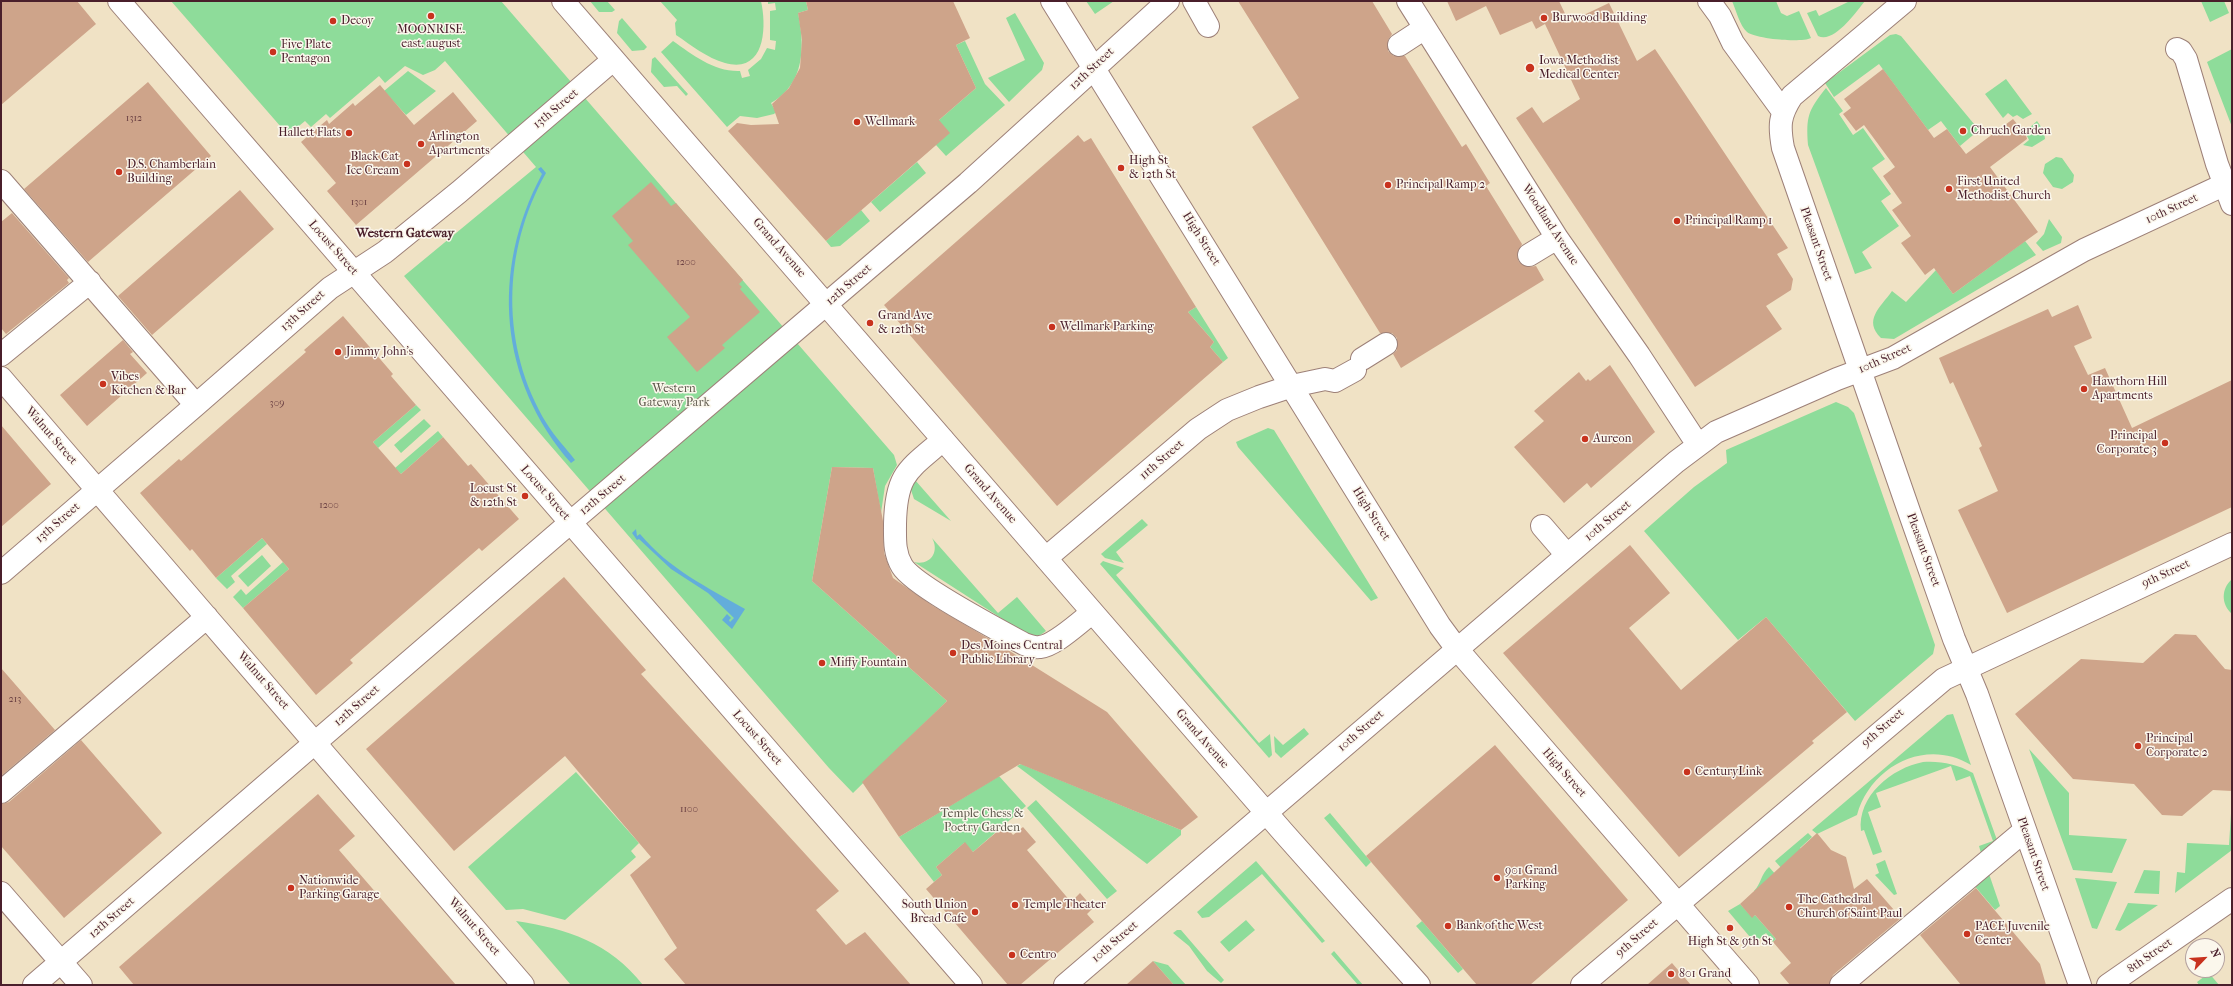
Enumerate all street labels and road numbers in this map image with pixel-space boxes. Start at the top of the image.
street label: 12th Street [1067,45,1117,93]
street label: 13th Street [531,86,581,132]
street label: Woodland Avenue [1519,182,1581,268]
street label: 10th Street [2144,191,2200,227]
street label: Pleasant Street [1797,205,1835,283]
street label: High Street [1179,210,1223,268]
street label: Grand Avenue [749,215,809,281]
street label: Locust Street [305,217,361,279]
street label: 12th Street [823,261,875,309]
street label: 13th Street [278,287,328,335]
street label: 10th Street [1856,341,1914,377]
street label: Walnut Street [22,404,80,468]
street label: 11th Street [1137,437,1187,483]
street label: Grand Avenue [960,461,1020,527]
street label: Locust Street [517,462,573,524]
street label: 12th Street [577,472,629,518]
street label: High Street [1349,485,1393,543]
street label: 10th Street [1582,497,1634,545]
street label: 13th Street [33,500,83,546]
street label: Pleasant Street [1903,511,1943,589]
street label: 9th Street [2140,557,2192,591]
street label: Walnut Street [234,649,292,713]
street label: 12th Street [331,682,383,730]
street label: Grand Avenue [1172,706,1232,772]
street label: 9th Street [1859,706,1907,750]
street label: Locust Street [729,707,785,769]
street label: 10th Street [1335,707,1387,755]
street label: High Street [1539,745,1589,801]
street label: Pleasant Street [2014,815,2052,893]
street label: 12th Street [86,894,138,942]
street label: Walnut Street [445,895,503,959]
street label: 9th Street [1613,916,1661,960]
street label: 10th Street [1089,918,1141,966]
street label: 8th Street [2125,935,2175,977]

